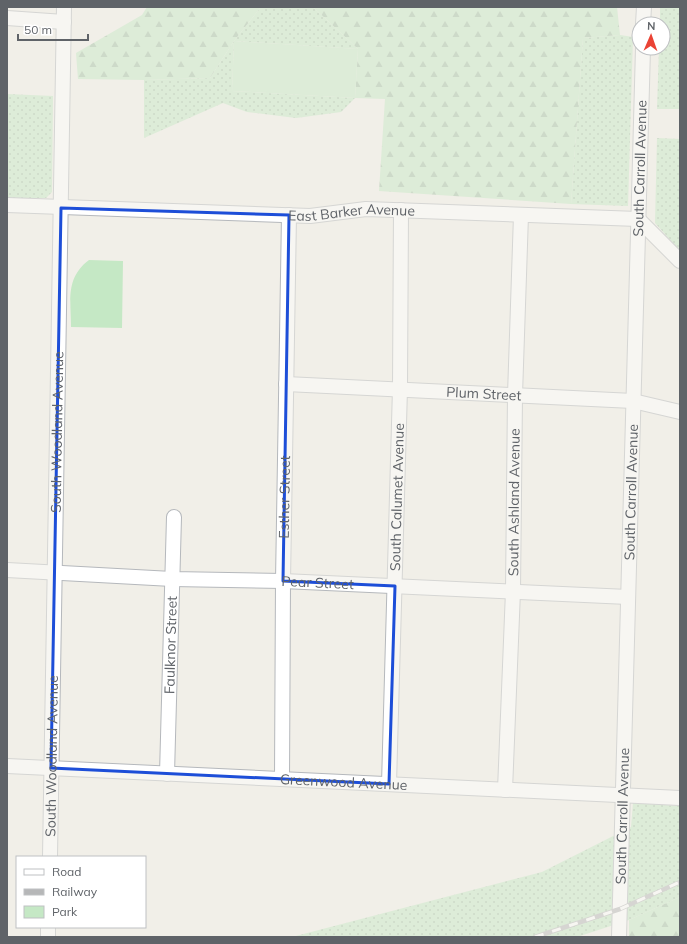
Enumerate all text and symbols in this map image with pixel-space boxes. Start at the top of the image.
scale bar [18,16,88,42]
north arrow [631,16,671,56]
text: N [647,19,656,33]
text: 50 m [24,22,52,37]
street label: South Carroll Avenue [629,100,651,237]
street label: East Barker Avenue [288,200,415,225]
street label: South Woodland Avenue [47,351,67,513]
street label: Plum Street [446,383,522,405]
street label: South Calumet Avenue [386,423,408,571]
street label: South Carroll Avenue [620,424,642,561]
street label: South Ashland Avenue [504,428,524,576]
street label: Esther Street [275,455,294,539]
street label: Pear Street [281,572,354,593]
street label: Faulknor Street [160,596,181,694]
street label: South Woodland Avenue [41,675,62,837]
street label: South Carroll Avenue [611,748,633,885]
street label: Greenwood Avenue [279,770,408,794]
legend [16,856,146,928]
text: Road [52,864,81,879]
text: Railway [52,884,98,899]
text: Park [52,904,78,919]

